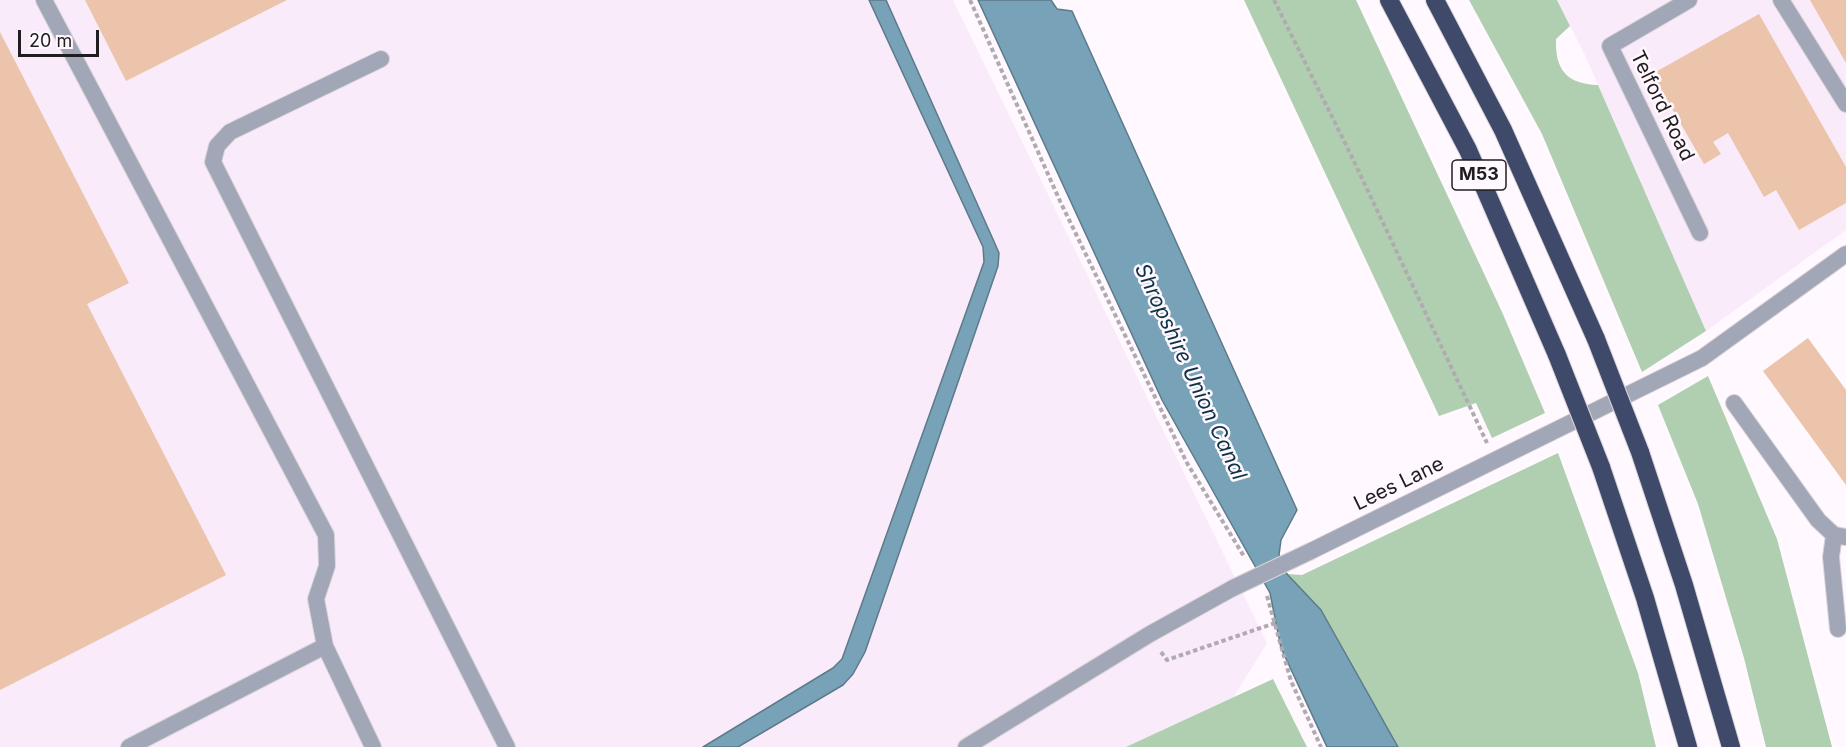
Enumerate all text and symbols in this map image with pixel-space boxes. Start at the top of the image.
scale bar [21,18,102,56]
text: 20 m [29,30,72,51]
street label: Telford Road [1625,47,1699,165]
road number: M53 [1452,160,1506,190]
water label: Shropshire Union Canal [1129,260,1251,484]
street label: Lees Lane [1350,452,1448,516]

